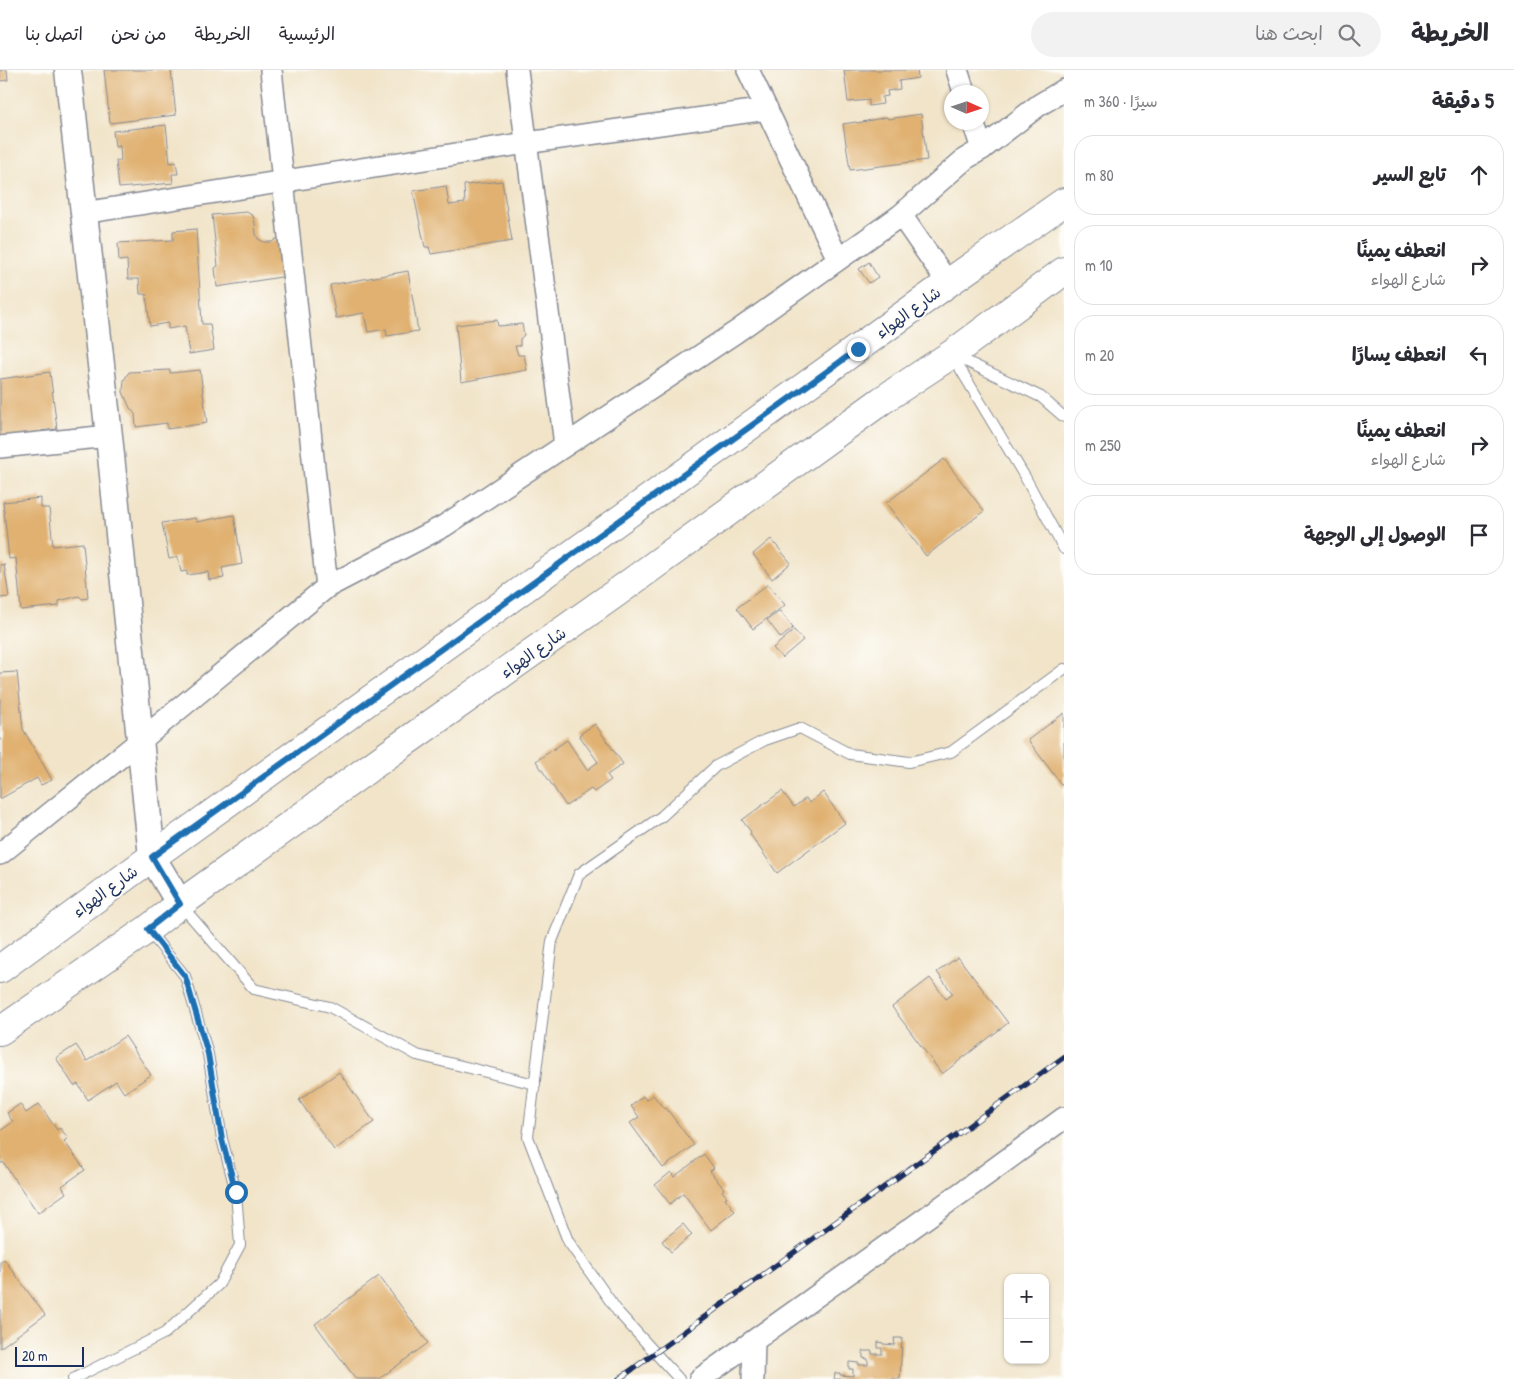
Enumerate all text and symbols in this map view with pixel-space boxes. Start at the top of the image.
search box [1031,12,1381,57]
text: الخريطة [1411,16,1489,48]
text: ابحث هنا [1255,20,1323,46]
text: اتصل بنا [25,21,83,46]
text: من نحن [111,21,167,46]
text: الخريطة [195,21,251,46]
text: الرئيسية [279,21,335,46]
icon: search [1335,21,1363,49]
north arrow [944,85,989,130]
text: 5 دقيقة [1432,86,1494,115]
text: سيرًا · 360 m [1084,90,1158,112]
text: تابع السير [1374,161,1446,187]
icon: ahead [1465,161,1493,189]
text: 80 m [1085,164,1114,186]
text: انعطف يمينًا [1357,237,1446,263]
icon: right [1465,251,1493,279]
text: 10 m [1085,254,1113,276]
text: شارع الهواء [1371,268,1446,290]
street label: شارع الهواء [871,281,946,344]
route end [847,338,870,361]
text: انعطف يسارًا [1352,341,1446,367]
icon: left [1465,341,1493,369]
text: 20 m [1085,344,1114,366]
text: انعطف يمينًا [1357,417,1446,443]
icon: right [1465,431,1493,459]
text: 250 m [1085,434,1121,456]
text: شارع الهواء [1371,448,1446,470]
text: الوصول إلى الوجهة [1304,521,1446,547]
icon: arrive [1465,521,1493,549]
street label: شارع الهواء [496,621,571,683]
street label: شارع الهواء [68,860,143,923]
route start [225,1181,248,1204]
map controls [1004,1274,1049,1364]
button: + [1004,1274,1049,1319]
button: − [1004,1319,1049,1364]
scale bar [15,1344,84,1367]
text: 20 m [22,1346,48,1365]

